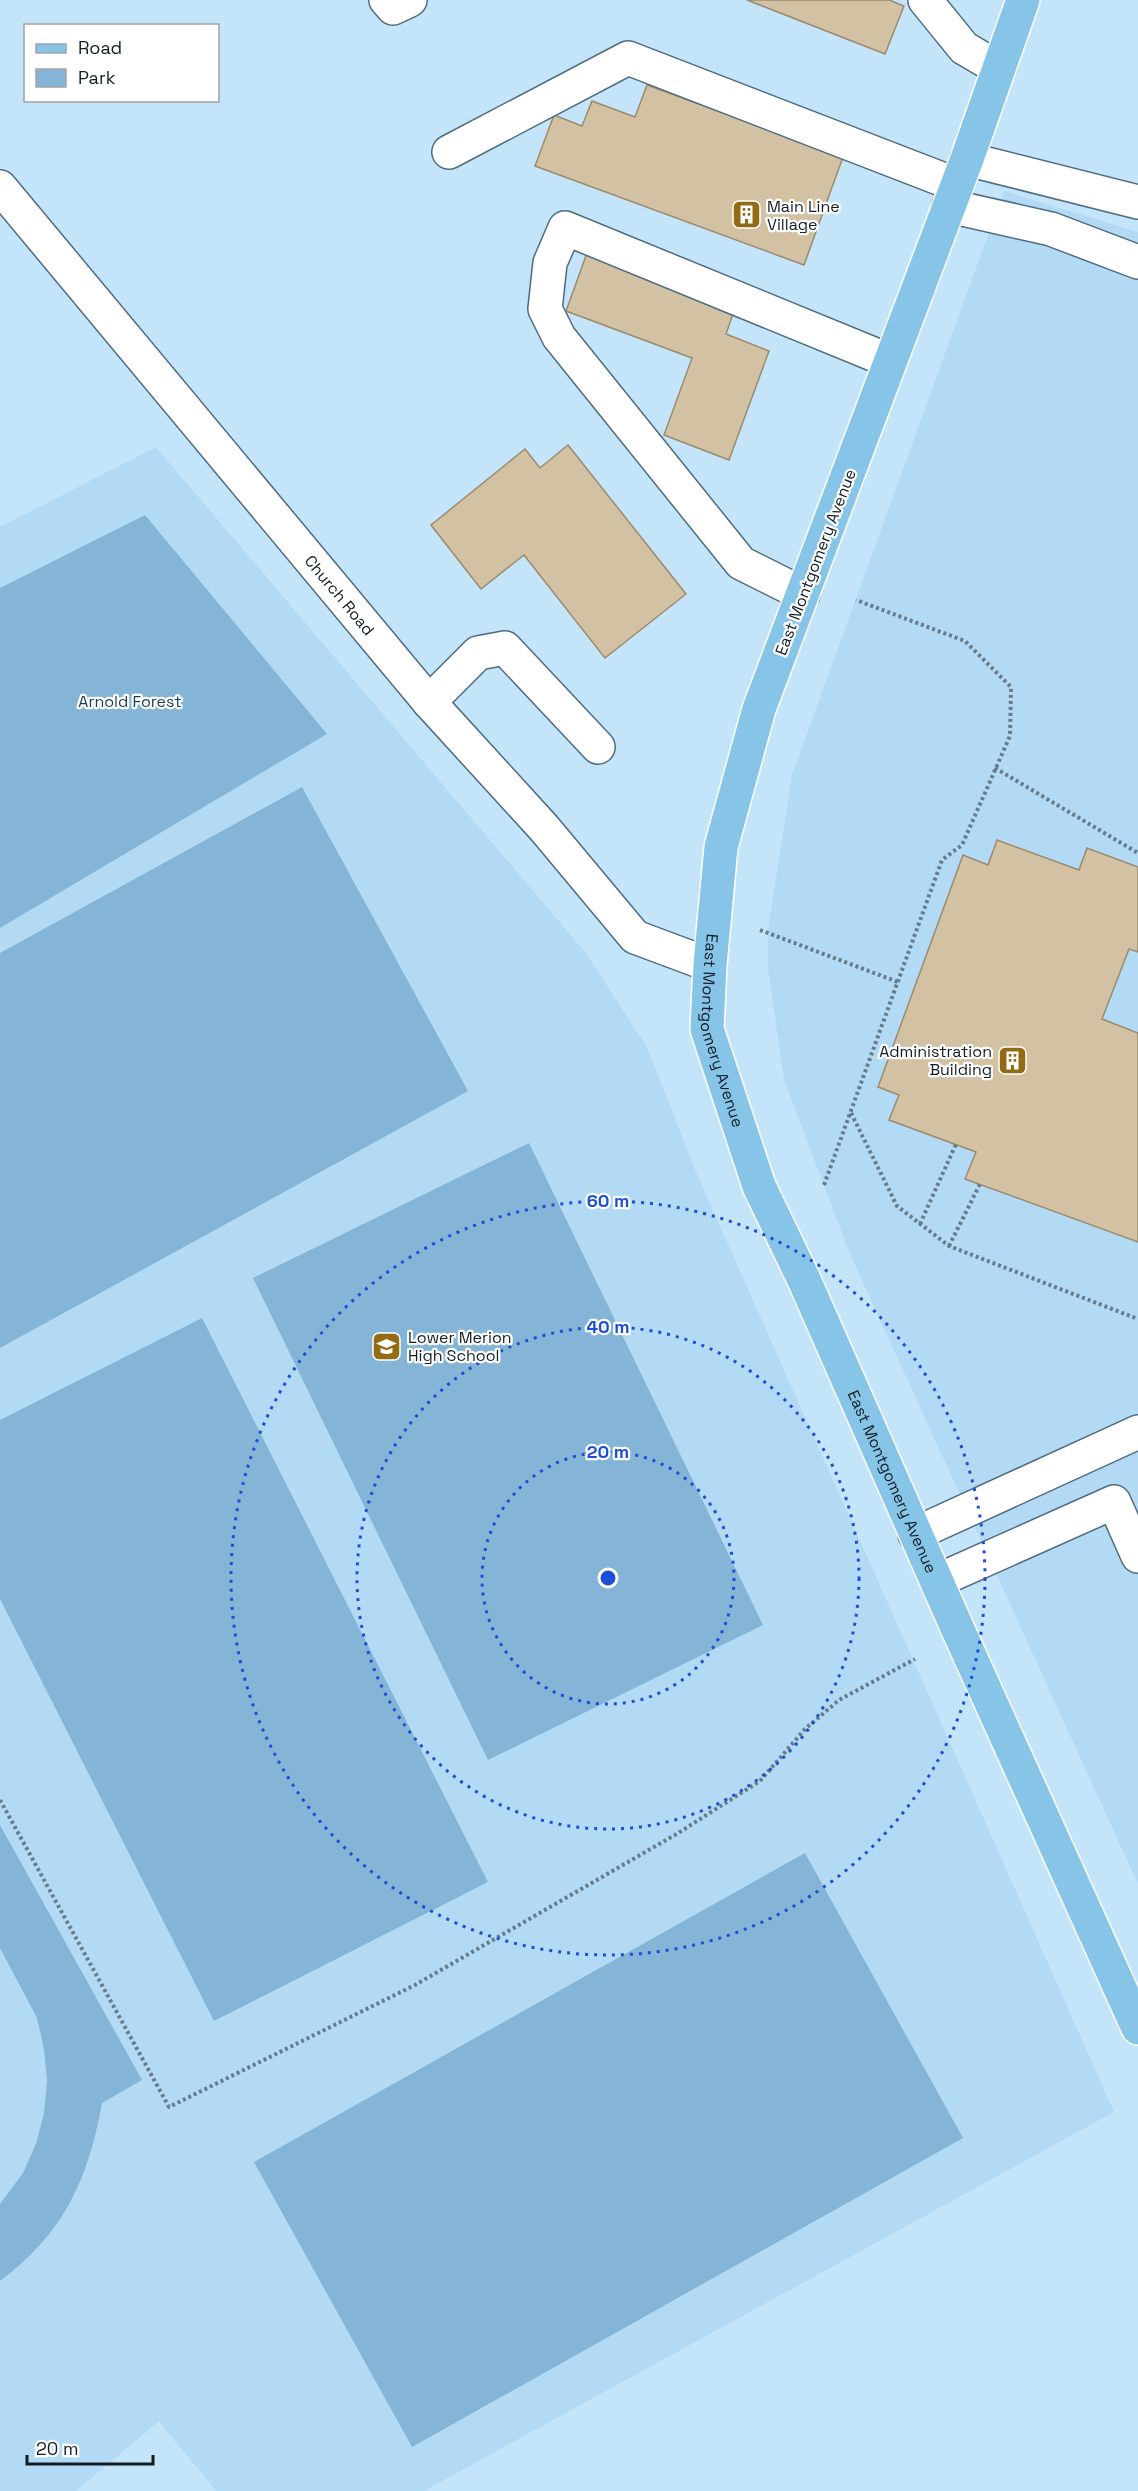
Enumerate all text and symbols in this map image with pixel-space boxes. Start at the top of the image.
legend [24,24,219,102]
text: Road [78,36,122,59]
text: Park [78,66,116,89]
place label: Main Line Village [767,196,840,235]
building icon: Main Line Village [730,199,762,231]
street label: East Montgomery Avenue [770,466,861,658]
street label: Church Road [300,551,379,640]
park label: Arnold Forest [78,691,182,712]
street label: East Montgomery Avenue [696,933,749,1130]
place label: Administration Building [879,1041,992,1080]
building icon: Administration Building [997,1044,1029,1076]
text: 60 m [587,1189,629,1212]
text: 40 m [586,1315,630,1338]
place label: Lower Merion High School [408,1327,512,1366]
school or university icon: Lower Merion High School [371,1330,403,1362]
street label: East Montgomery Avenue [843,1387,942,1576]
text: 20 m [587,1440,629,1463]
centre of rings [598,1568,618,1588]
scale bar [27,2428,153,2466]
text: 20 m [36,2437,79,2460]

